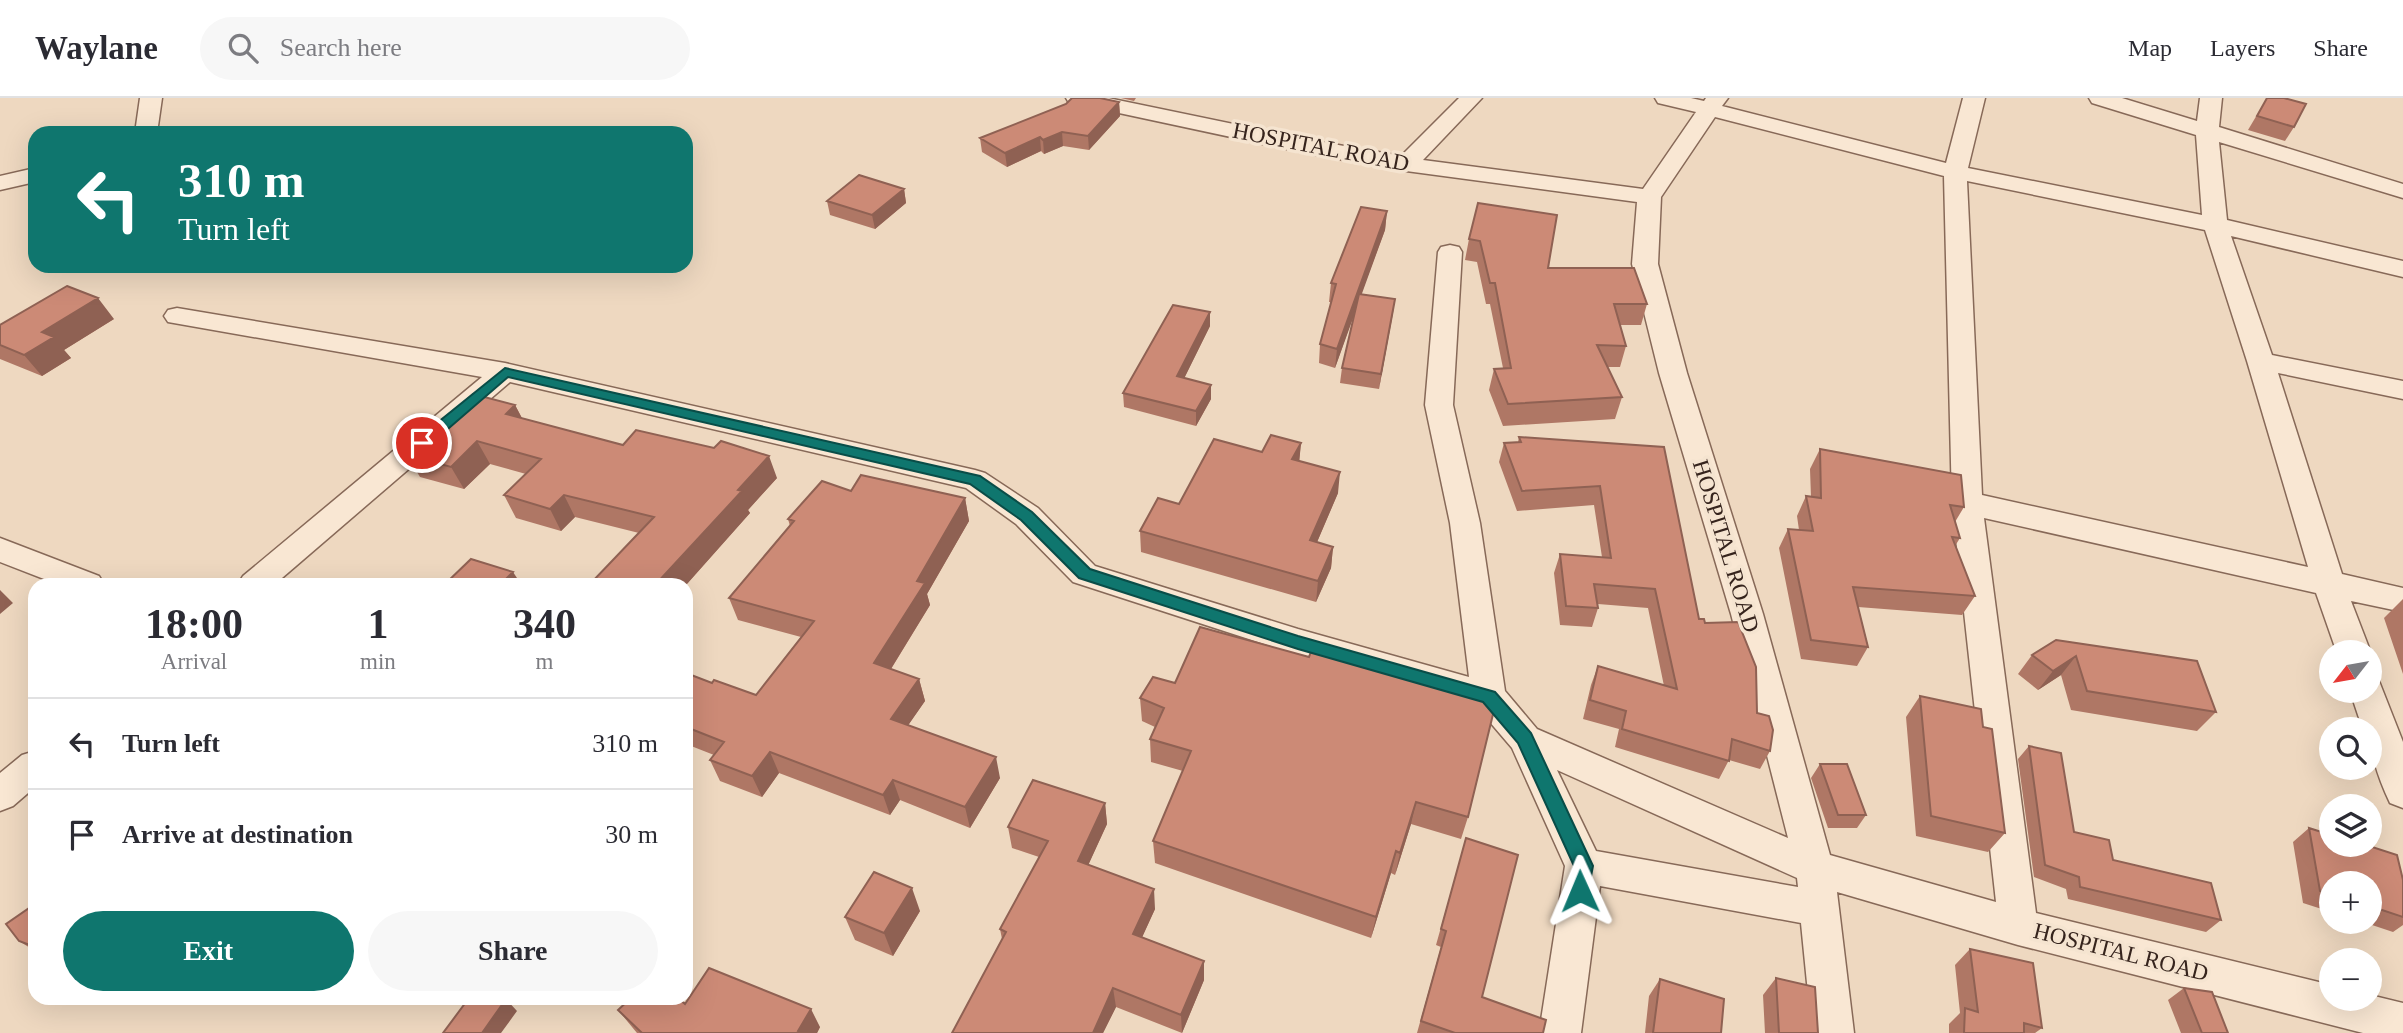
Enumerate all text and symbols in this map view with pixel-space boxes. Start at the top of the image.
search box [200,17,690,80]
icon: search [224,29,262,67]
text: Waylane [35,30,158,66]
text: Search here [280,33,402,62]
text: Map [2128,35,2172,61]
text: Layers [2210,35,2275,61]
text: Share [2313,35,2368,61]
street label: HOSPITAL ROAD [1231,118,1411,176]
text: 310 m [178,153,305,208]
icon: left [63,154,154,245]
text: Turn left [178,211,290,247]
pin [392,413,452,473]
icon: arrive [403,424,441,462]
street label: HOSPITAL ROAD [1688,457,1764,635]
text: 18:00 [145,601,243,647]
text: 1 [367,601,388,647]
text: 340 [513,601,576,647]
north arrow [2319,640,2382,704]
map controls [2319,640,2382,1011]
text: Arrival [161,649,227,674]
text: min [360,649,396,674]
text: m [535,649,553,674]
button: search [2319,717,2382,780]
icon: left [63,725,101,763]
text: Turn left [122,729,220,758]
text: 310 m [592,729,658,758]
button: layers [2319,794,2382,857]
icon: arrive [63,816,101,854]
text: Arrive at destination [122,820,353,849]
text: 30 m [605,820,658,849]
position arrow [1543,854,1617,928]
button: + [2319,871,2382,934]
button: Exit [63,911,354,991]
button: Share [368,911,658,991]
street label: HOSPITAL ROAD [2031,918,2211,986]
button: − [2319,948,2382,1011]

